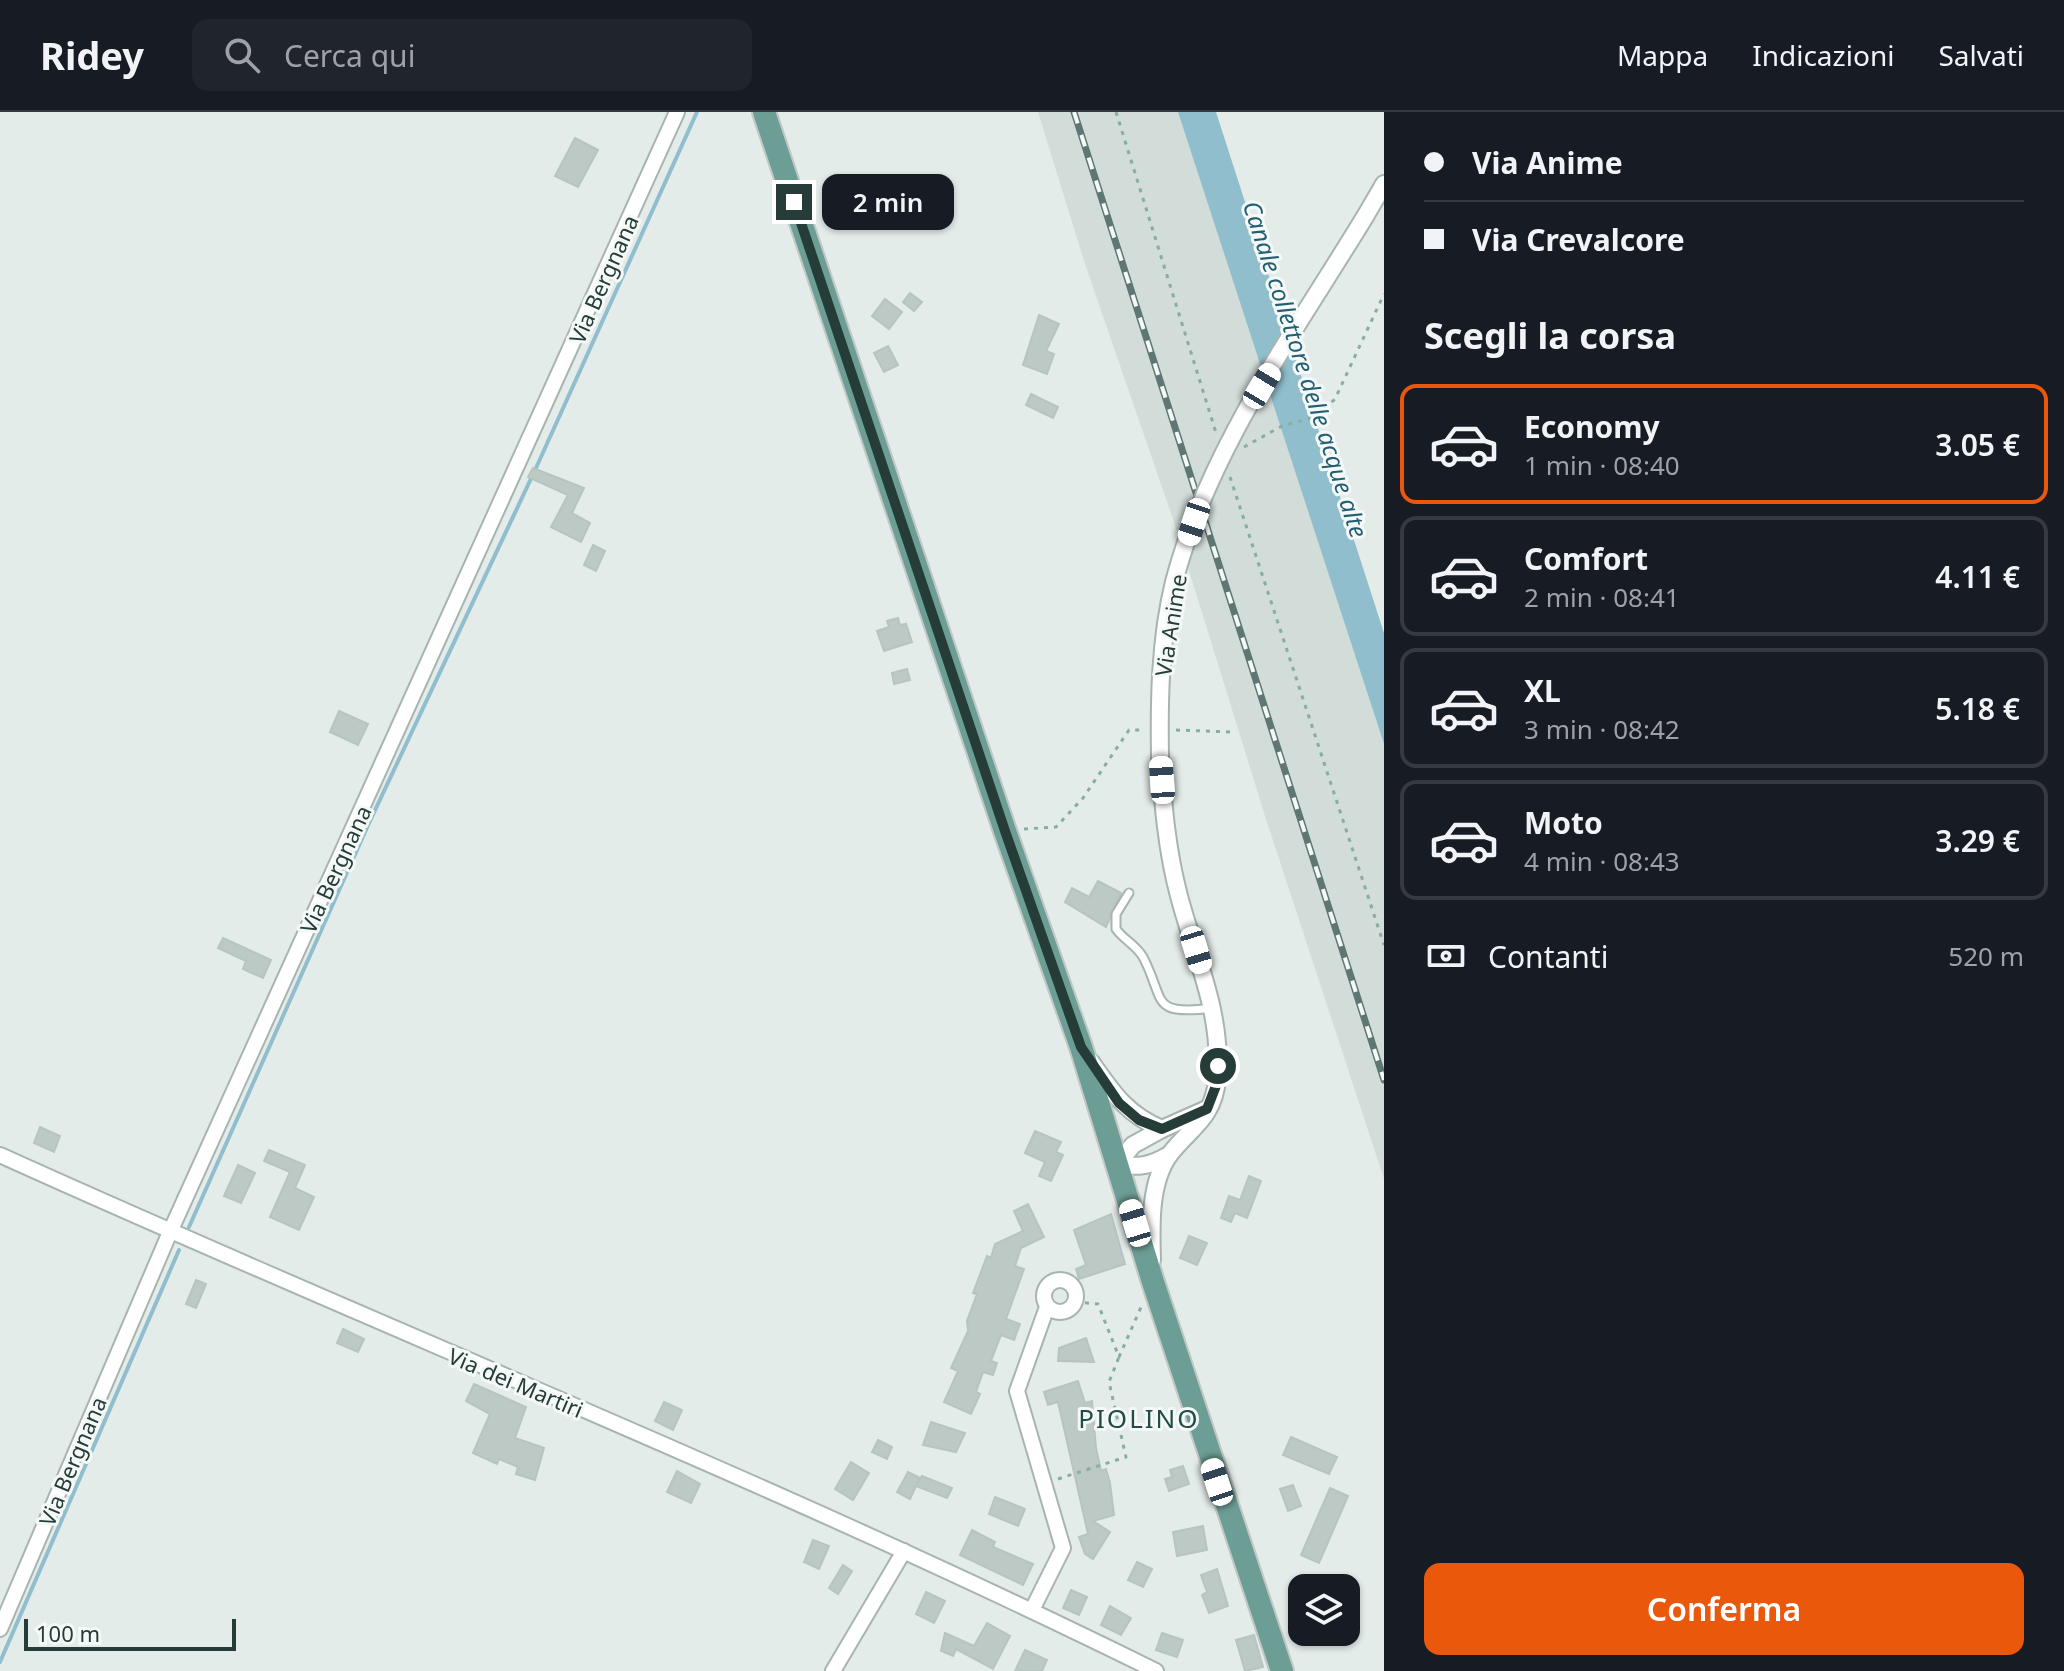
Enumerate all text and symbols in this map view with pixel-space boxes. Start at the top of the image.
search box [192,19,752,91]
text: Ridey [40,29,144,81]
icon: search [220,33,264,77]
text: Cerca qui [284,35,415,76]
text: Mappa [1617,36,1708,74]
text: Indicazioni [1752,36,1894,74]
text: Salvati [1938,36,2024,74]
text: Via Anime [1472,142,1623,183]
callout: 2 min [822,174,954,230]
route end [776,184,812,220]
text: 2 min [853,184,923,220]
water label: Canale collettore delle acque alte [1236,197,1376,541]
street label: Via Bergnana [561,210,645,348]
text: Via Crevalcore [1472,219,1685,260]
text: Scegli la corsa [1424,311,1676,360]
car [1239,359,1285,413]
text: Economy [1524,406,1660,447]
icon: car [1428,408,1500,480]
text: 3.05 € [1935,424,2020,465]
text: 1 min · 08:40 [1524,447,1680,483]
car [1175,495,1213,549]
text: Comfort [1524,538,1648,579]
icon: car [1428,540,1500,612]
text: 4.11 € [1935,556,2020,597]
street label: Via Anime [1147,572,1193,678]
text: 2 min · 08:41 [1524,579,1680,615]
text: XL [1524,670,1561,711]
icon: car [1428,672,1500,744]
text: 5.18 € [1935,688,2020,729]
text: 3 min · 08:42 [1524,711,1680,747]
car [1148,755,1176,805]
street label: Via Bergnana [292,800,378,938]
text: Moto [1524,802,1603,843]
icon: car [1428,804,1500,876]
text: 3.29 € [1935,820,2020,861]
text: 4 min · 08:43 [1524,843,1680,879]
car [1178,924,1214,976]
icon: cash [1424,934,1468,978]
text: Contanti [1488,936,1608,977]
text: 520 m [1948,938,2024,974]
route start [1200,1048,1236,1084]
car [1117,1197,1153,1249]
street label: Via dei Martiri [444,1340,588,1424]
street label: Via Bergnana [31,1392,113,1530]
district label: PIOLINO [1078,1400,1200,1436]
car [1198,1455,1236,1509]
button: Conferma [1424,1563,2024,1655]
map controls [1288,1574,1360,1646]
button: layers [1288,1574,1360,1646]
scale bar [24,1615,236,1651]
text: 100 m [36,1618,100,1648]

